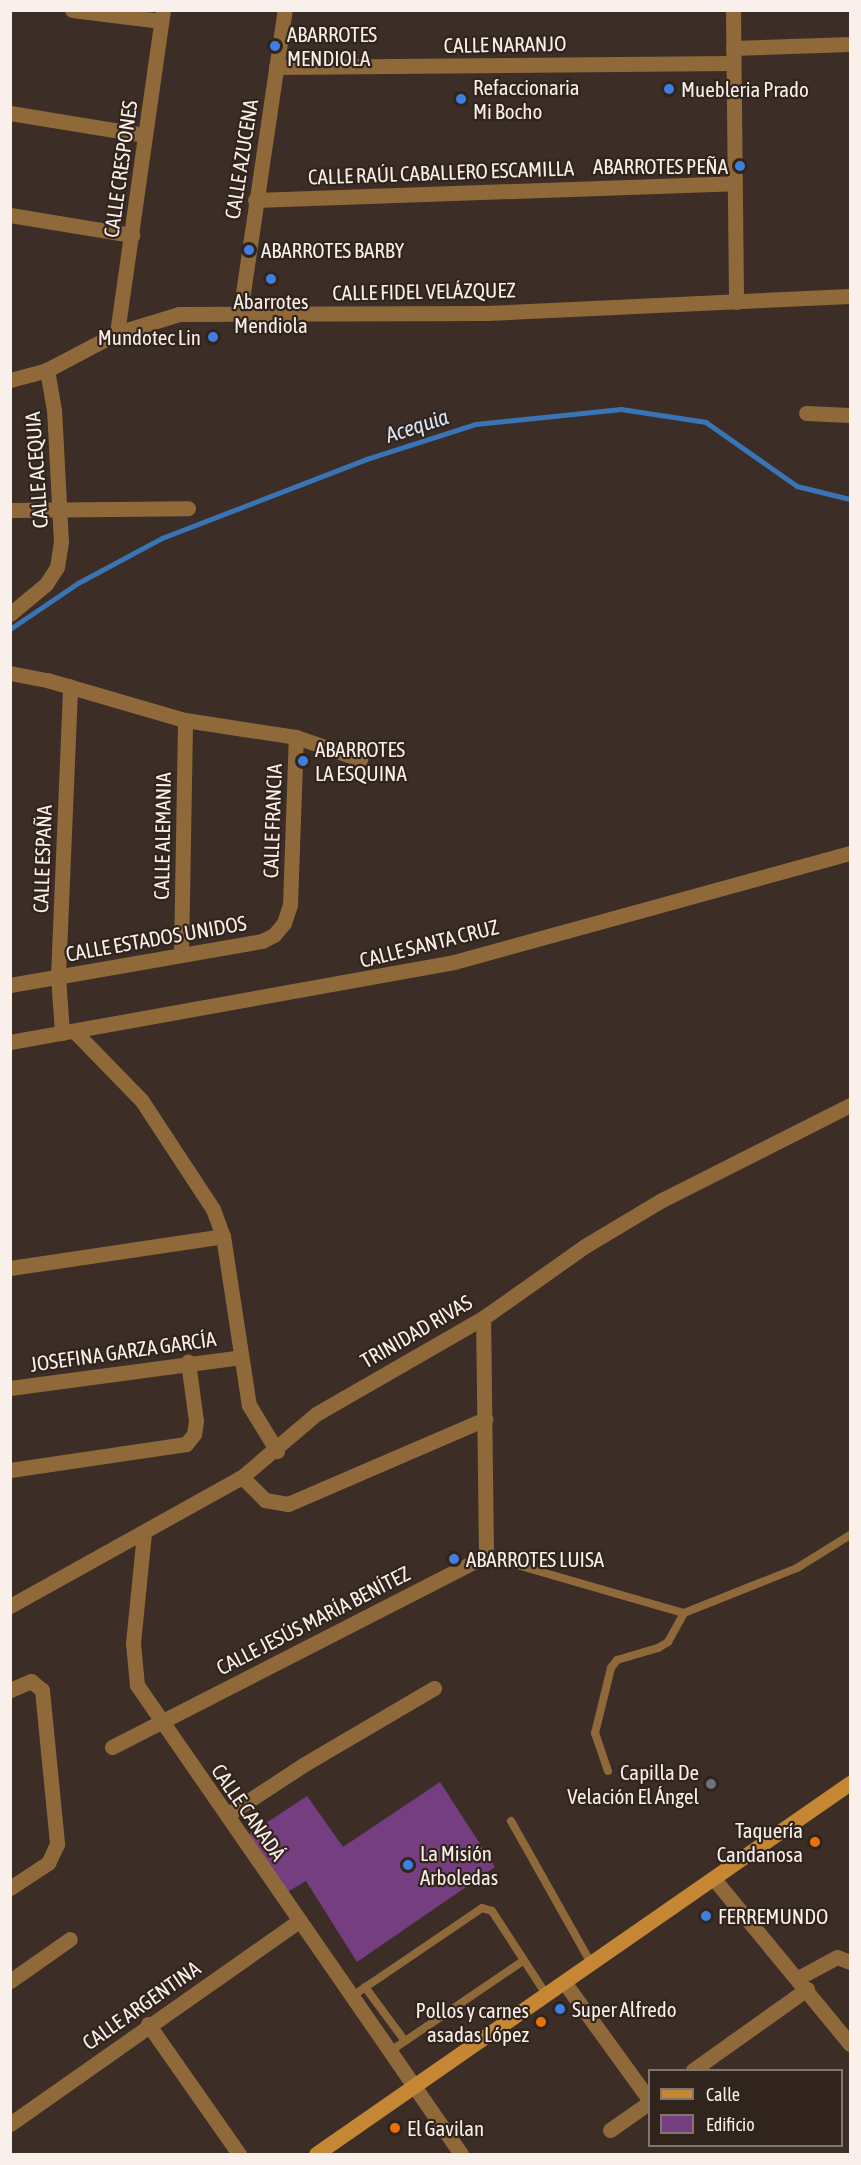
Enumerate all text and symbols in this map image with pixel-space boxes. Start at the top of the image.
place label: ABARROTES MENDIOLA [287,21,377,71]
street label: CALLE NARANJO [443,30,567,58]
marker: ABARROTES MENDIOLA [268,39,282,53]
place label: Refaccionaria Mi Bocho [473,74,580,124]
place label: Muebleria Prado [681,76,809,102]
marker: Muebleria Prado [662,82,676,96]
marker: Refaccionaria Mi Bocho [454,92,468,106]
street label: CALLE AZUCENA [219,97,263,221]
street label: CALLE CRESPONES [98,99,142,239]
place label: ABARROTES PEÑA [593,153,728,179]
street label: CALLE RAÚL CABALLERO ESCAMILLA [308,155,574,189]
marker: ABARROTES PEÑA [733,159,747,173]
place label: ABARROTES BARBY [261,237,404,263]
marker: ABARROTES BARBY [242,243,256,257]
marker: Abarrotes Mendiola [264,272,278,286]
street label: CALLE FIDEL VELÁZQUEZ [332,277,516,305]
place label: Abarrotes Mendiola [233,288,309,338]
place label: Mundotec Lin [98,324,201,350]
marker: Mundotec Lin [206,330,220,344]
water label: Acequia [382,403,452,449]
street label: CALLE ACEQUIA [19,411,53,529]
place label: ABARROTES LA ESQUINA [315,736,407,786]
marker: ABARROTES LA ESQUINA [296,754,310,768]
street label: CALLE FRANCIA [257,763,287,879]
street label: CALLE ALEMANIA [148,772,176,900]
street label: CALLE ESPAÑA [28,805,56,913]
street label: CALLE ESTADOS UNIDOS [64,910,248,966]
street label: CALLE SANTA CRUZ [357,914,501,972]
street label: TRINIDAD RIVAS [356,1289,476,1373]
street label: JOSEFINA GARZA GARCÍA [28,1325,218,1377]
place label: ABARROTES LUISA [466,1546,604,1572]
marker: ABARROTES LUISA [447,1552,461,1566]
street label: CALLE JESÚS MARÍA BENÍTEZ [212,1560,414,1680]
street label: CALLE CANADÁ [206,1759,292,1865]
place label: Capilla De Velación El Ángel [567,1759,699,1809]
marker: Capilla De Velación El Ángel [704,1777,718,1791]
place label: Taquería Candanosa [717,1817,803,1867]
marker: Taquería Candanosa [808,1835,822,1849]
place label: La Misión Arboledas [420,1840,498,1890]
marker: La Misión Arboledas [401,1858,415,1872]
place label: FERREMUNDO [718,1903,828,1929]
marker: FERREMUNDO [699,1909,713,1923]
street label: CALLE ARGENTINA [77,1955,205,2055]
place label: Super Alfredo [572,1996,677,2022]
place label: Pollos y carnes asadas López [416,1997,529,2047]
marker: Super Alfredo [553,2002,567,2016]
marker: Pollos y carnes asadas López [534,2015,548,2029]
legend [648,2069,843,2147]
text: Calle [706,2084,740,2105]
text: Edificio [706,2114,755,2135]
place label: El Gavilan [407,2115,484,2141]
marker: El Gavilan [388,2121,402,2135]

